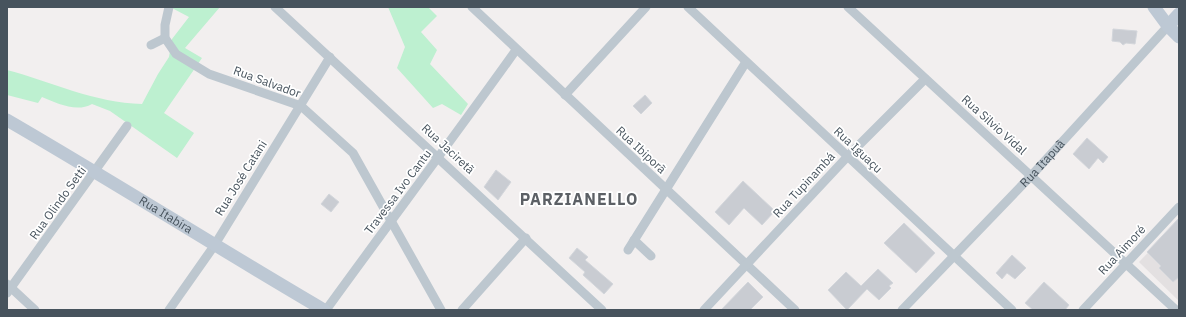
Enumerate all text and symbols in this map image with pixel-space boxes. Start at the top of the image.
street label: Rua Salvador [231,62,303,101]
street label: Rua Silvio Vidal [959,92,1030,158]
street label: Rua Jaciretã [419,120,478,177]
street label: Rua Ibiporã [613,123,670,177]
street label: Rua Iguaçu [831,123,886,176]
street label: Rua Itapuã [1016,136,1068,190]
street label: Rua José Catani [211,137,270,218]
street label: Travessa Ivo Cantu [361,146,434,237]
street label: Rua Tupinambá [770,148,838,220]
street label: Rua Olindo Setti [26,163,89,242]
district label: PARZIANELLO [520,189,638,209]
street label: Rua Itabira [137,193,196,237]
street label: Rua Aimoré [1095,221,1149,278]

